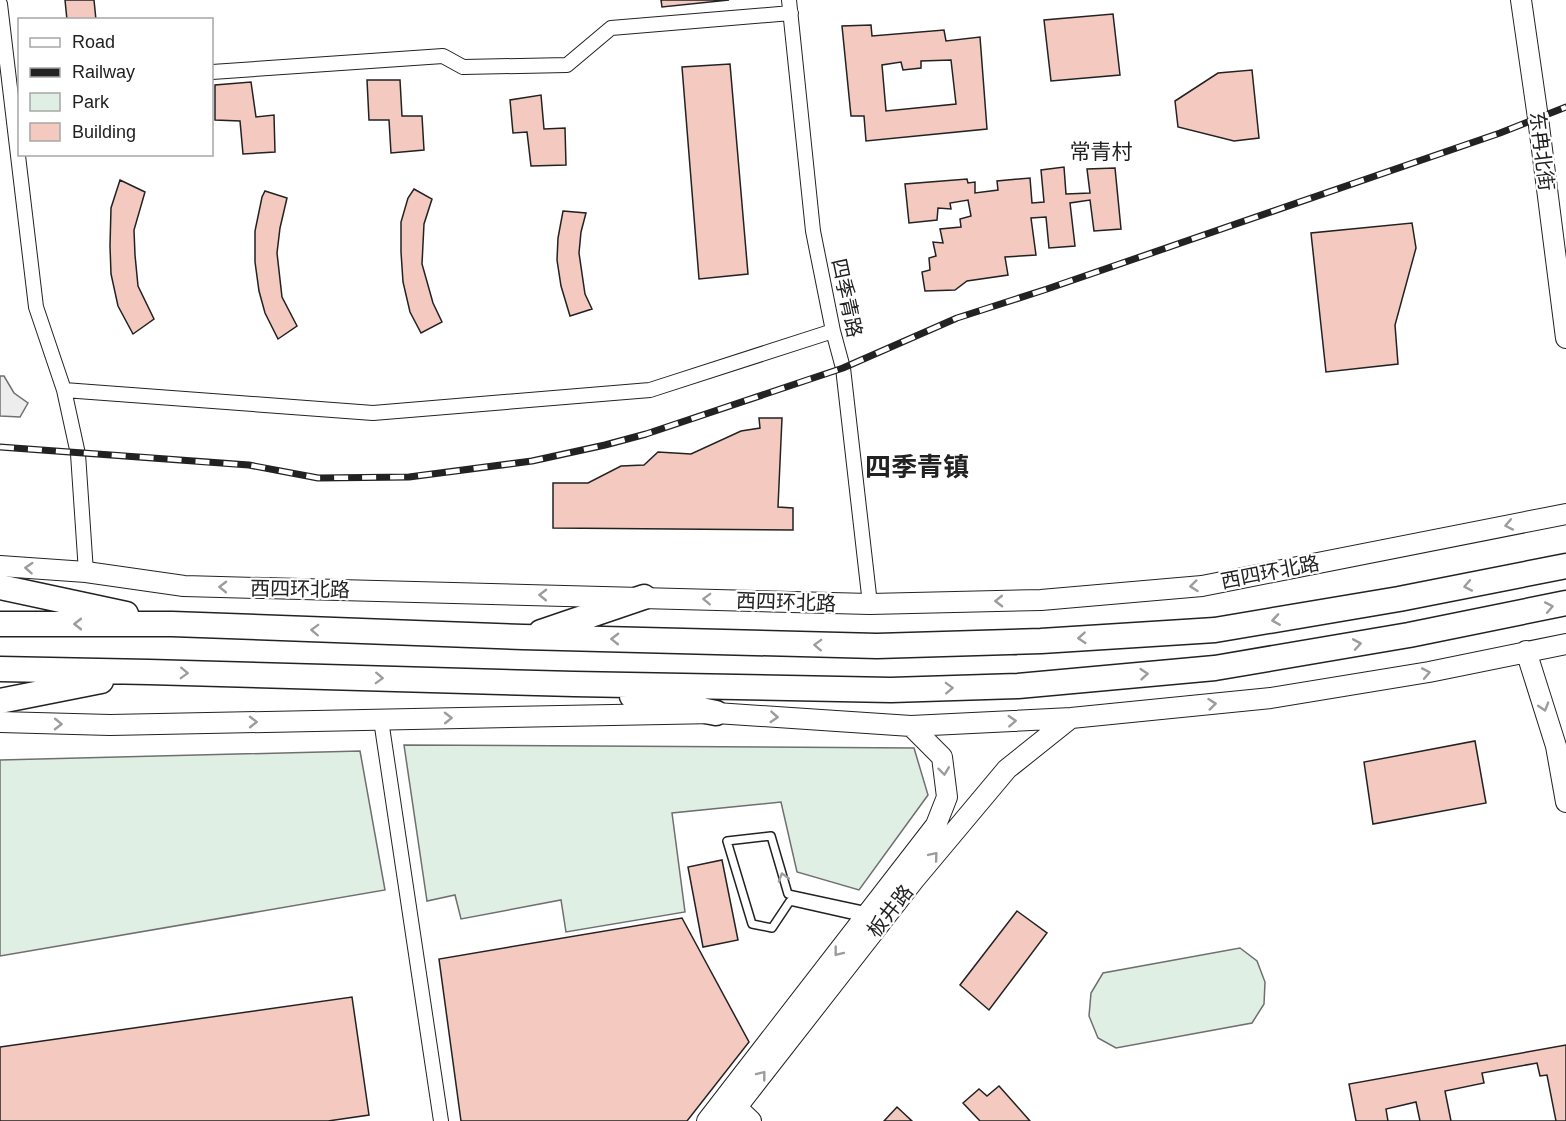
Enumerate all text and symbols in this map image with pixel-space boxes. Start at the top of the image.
legend [18,18,213,156]
text: Road [72,32,115,52]
text: Railway [72,62,135,82]
text: Park [72,92,110,112]
street label: 东冉北街 [1526,110,1558,192]
text: Building [72,122,136,142]
district label: 常青村 [1070,140,1133,163]
street label: 四季青路 [828,257,866,339]
district label: 四季青镇 [865,452,969,482]
one-way arrow [1504,518,1514,531]
street label: 西四环北路 [1219,552,1321,592]
one-way arrow [24,562,33,575]
street label: 西四环北路 [250,577,350,601]
one-way arrow [1189,579,1198,592]
one-way arrow [1463,579,1473,592]
one-way arrow [218,581,227,593]
one-way arrow [539,589,548,601]
street label: 西四环北路 [736,589,836,615]
one-way arrow [702,593,711,606]
one-way arrow [995,595,1004,607]
one-way arrow [1543,601,1553,614]
one-way arrow [1271,613,1281,626]
one-way arrow [74,618,83,630]
one-way arrow [311,623,320,636]
one-way arrow [1077,632,1086,645]
one-way arrow [610,633,619,646]
one-way arrow [814,638,823,651]
one-way arrow [1353,638,1362,650]
one-way arrow [180,666,189,679]
one-way arrow [1421,667,1431,680]
one-way arrow [1139,668,1148,681]
one-way arrow [375,672,384,685]
one-way arrow [945,682,954,694]
one-way arrow [1208,698,1217,711]
one-way arrow [1537,701,1549,712]
one-way arrow [770,710,779,723]
one-way arrow [444,712,453,724]
one-way arrow [1007,714,1016,727]
one-way arrow [249,716,258,728]
one-way arrow [54,717,63,730]
one-way arrow [937,767,950,776]
one-way arrow [927,852,938,863]
one-way arrow [778,872,790,883]
street label: 板井路 [863,881,917,941]
one-way arrow [834,945,845,956]
one-way arrow [754,1071,765,1082]

